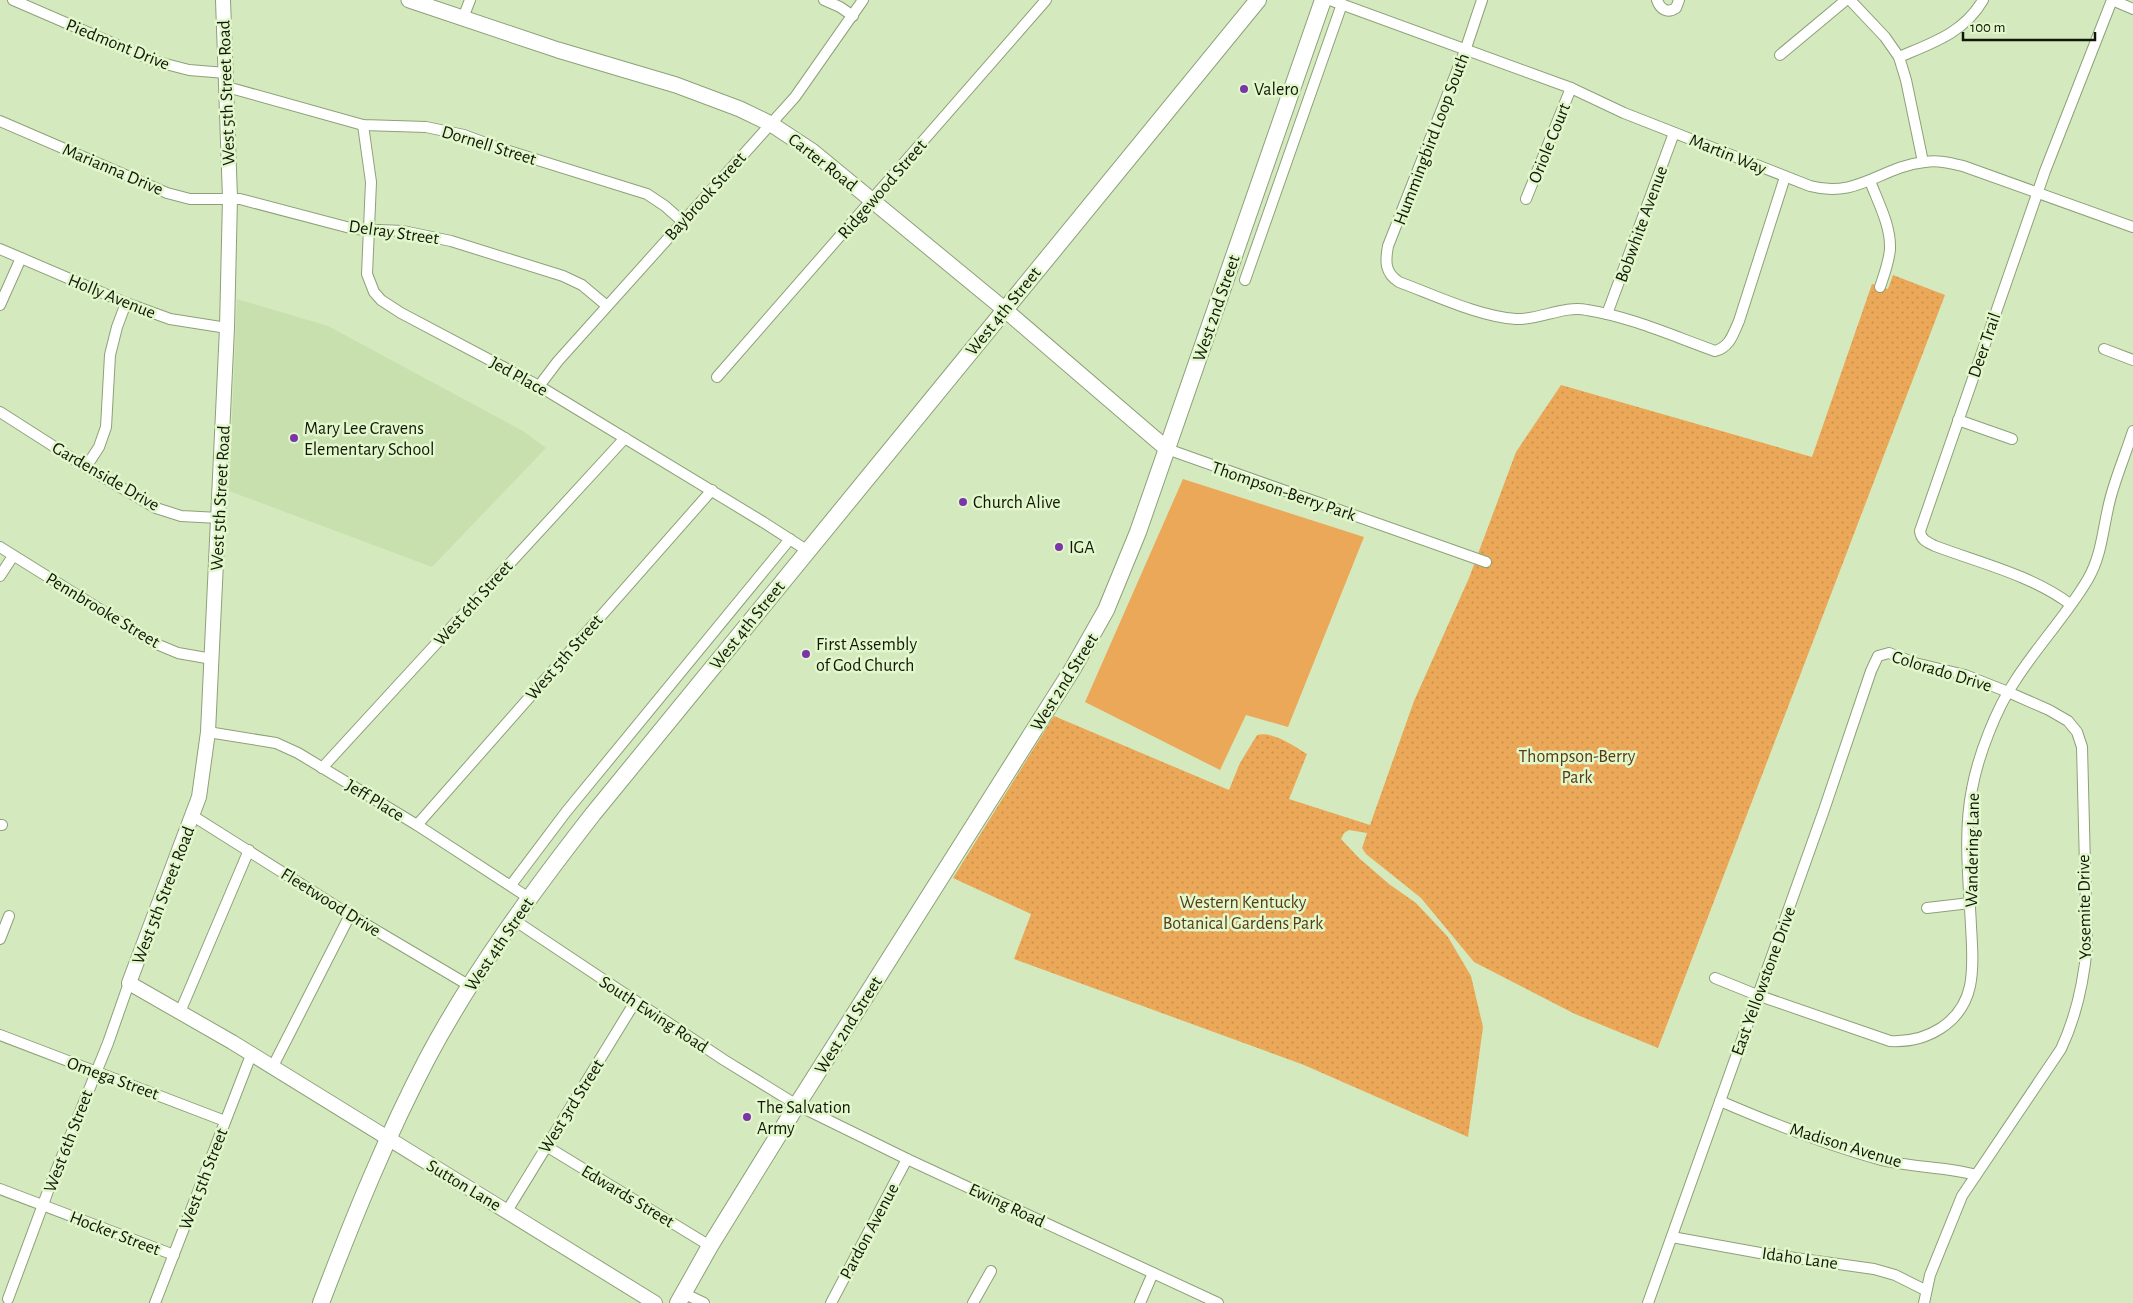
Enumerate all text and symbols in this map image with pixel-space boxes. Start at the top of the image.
scale bar [1963,10,2096,42]
street label: Piedmont Drive [63,16,172,74]
street label: West 5th Street Road [215,20,239,166]
text: 100 m [1970,20,2005,35]
street label: Hummingbird Loop South [1391,51,1473,228]
place label: Valero [1254,81,1299,99]
marker: Valero [1238,83,1250,95]
street label: Oriole Court [1526,101,1574,186]
street label: Dornell Street [439,123,538,169]
street label: Carter Road [785,131,860,195]
street label: Martin Way [1687,131,1769,179]
street label: Ridgewood Street [835,136,931,243]
street label: Marianna Drive [60,141,166,199]
street label: Baybrook Street [662,149,750,244]
street label: Bobwhite Avenue [1613,164,1671,285]
street label: Delray Street [347,218,440,248]
street label: West 2nd Street [1190,253,1244,364]
street label: West 4th Street [963,264,1045,359]
street label: Holly Avenue [65,271,158,323]
street label: Deer Trail [1965,311,2004,380]
street label: Jed Place [487,354,550,400]
place label: Mary Lee Cravens Elementary School [304,420,435,459]
street label: West 5th Street Road [208,425,234,571]
marker: Mary Lee Cravens Elementary School [288,432,300,444]
street label: Gardenside Drive [49,439,162,515]
street label: Thompson-Berry Park [1209,459,1359,525]
place label: Church Alive [973,494,1061,512]
marker: Church Alive [957,496,969,508]
place label: IGA [1069,539,1095,557]
marker: IGA [1053,541,1065,553]
street label: West 6th Street [431,557,517,650]
street label: Pennbrooke Street [42,570,163,652]
street label: West 4th Street [707,578,789,673]
street label: West 5th Street [523,611,607,704]
street label: West 2nd Street [1028,630,1102,734]
place label: First Assembly of God Church [816,636,917,675]
marker: First Assembly of God Church [800,648,812,660]
street label: Colorado Drive [1890,648,1994,696]
park label: Thompson-Berry Park [1518,748,1636,787]
street label: Jeff Place [342,776,407,825]
street label: Wandering Lane [1963,793,1983,907]
street label: West 5th Street Road [129,824,198,967]
street label: Yosemite Drive [2075,854,2095,960]
street label: Fleetwood Drive [277,865,384,941]
park label: Western Kentucky Botanical Gardens Park [1163,894,1324,933]
street label: West 4th Street [462,895,538,994]
street label: East Yellowstone Drive [1729,904,1799,1058]
street label: South Ewing Road [596,973,711,1057]
street label: West 2nd Street [812,973,886,1077]
street label: Omega Street [64,1054,161,1104]
street label: West 3rd Street [536,1056,608,1157]
street label: West 6th Street [41,1088,97,1195]
place label: The Salvation Army [757,1099,851,1138]
marker: The Salvation Army [741,1111,753,1123]
street label: Madison Avenue [1788,1120,1904,1172]
street label: West 5th Street [176,1126,232,1232]
street label: Sutton Lane [423,1157,504,1215]
street label: Edwards Street [578,1162,677,1232]
street label: Pardon Avenue [837,1181,903,1282]
street label: Ewing Road [966,1181,1047,1231]
street label: Hocker Street [67,1208,162,1259]
street label: Idaho Lane [1761,1245,1839,1273]

